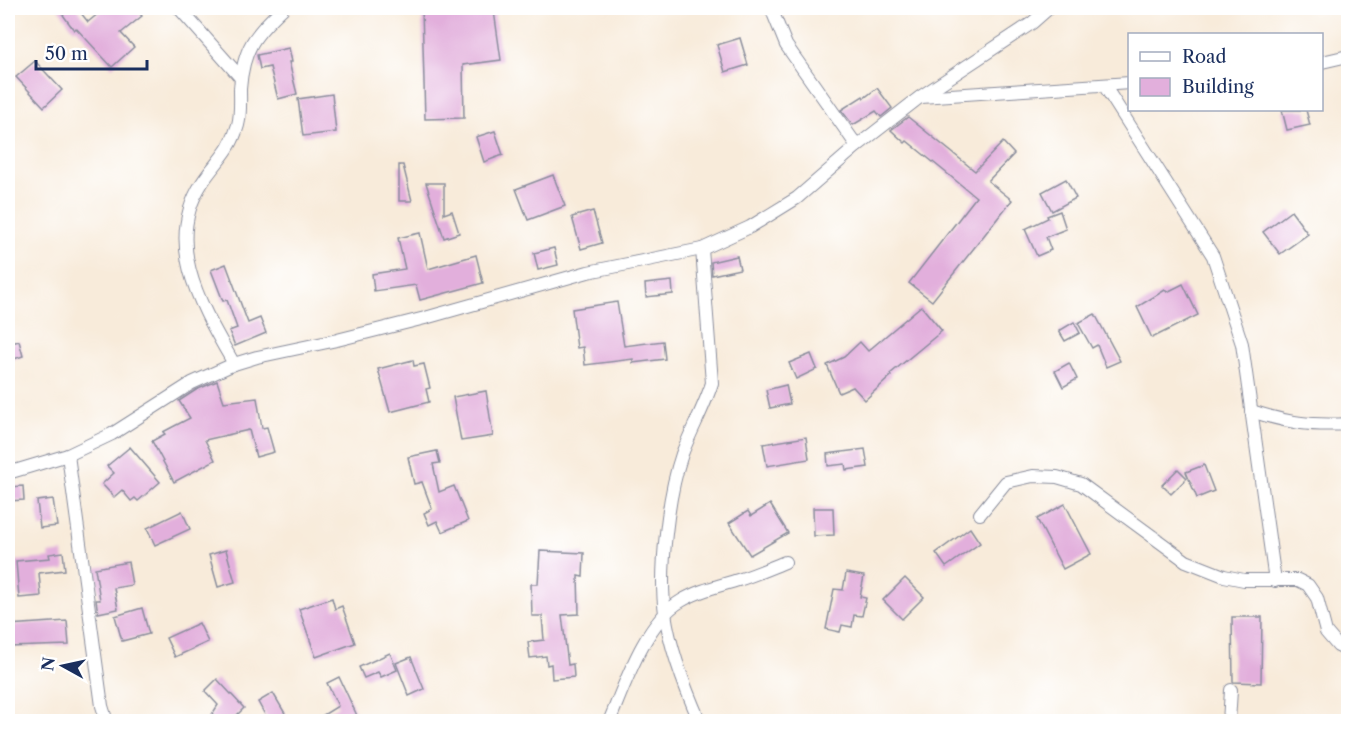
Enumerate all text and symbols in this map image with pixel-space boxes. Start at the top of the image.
scale bar [36,33,147,71]
legend [1128,33,1323,111]
text: 50 m [45,43,88,65]
text: Road [1182,46,1227,68]
text: Building [1182,76,1254,98]
north arrow [33,636,93,696]
text: N [37,656,59,672]

